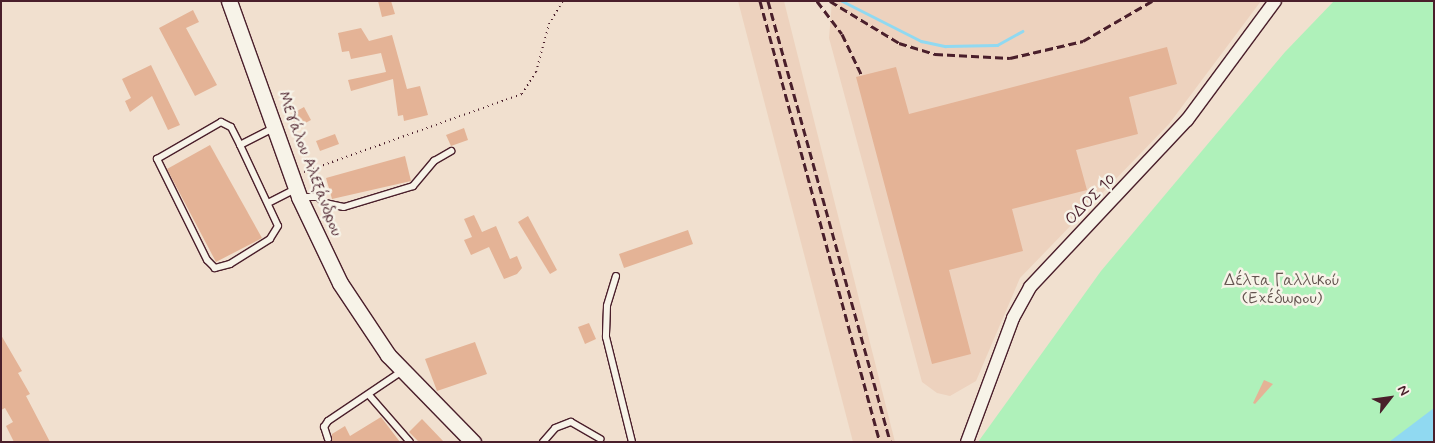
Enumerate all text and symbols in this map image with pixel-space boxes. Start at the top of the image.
street label: Μεγάλου Αλεξάνδρου [272,89,346,239]
street label: ΟΔΟΣ 10 [1061,170,1121,230]
park label: Δέλτα Γαλλικού (Εχέδωρου) [1224,271,1340,309]
north arrow [1365,373,1415,423]
text: N [1393,382,1413,399]

